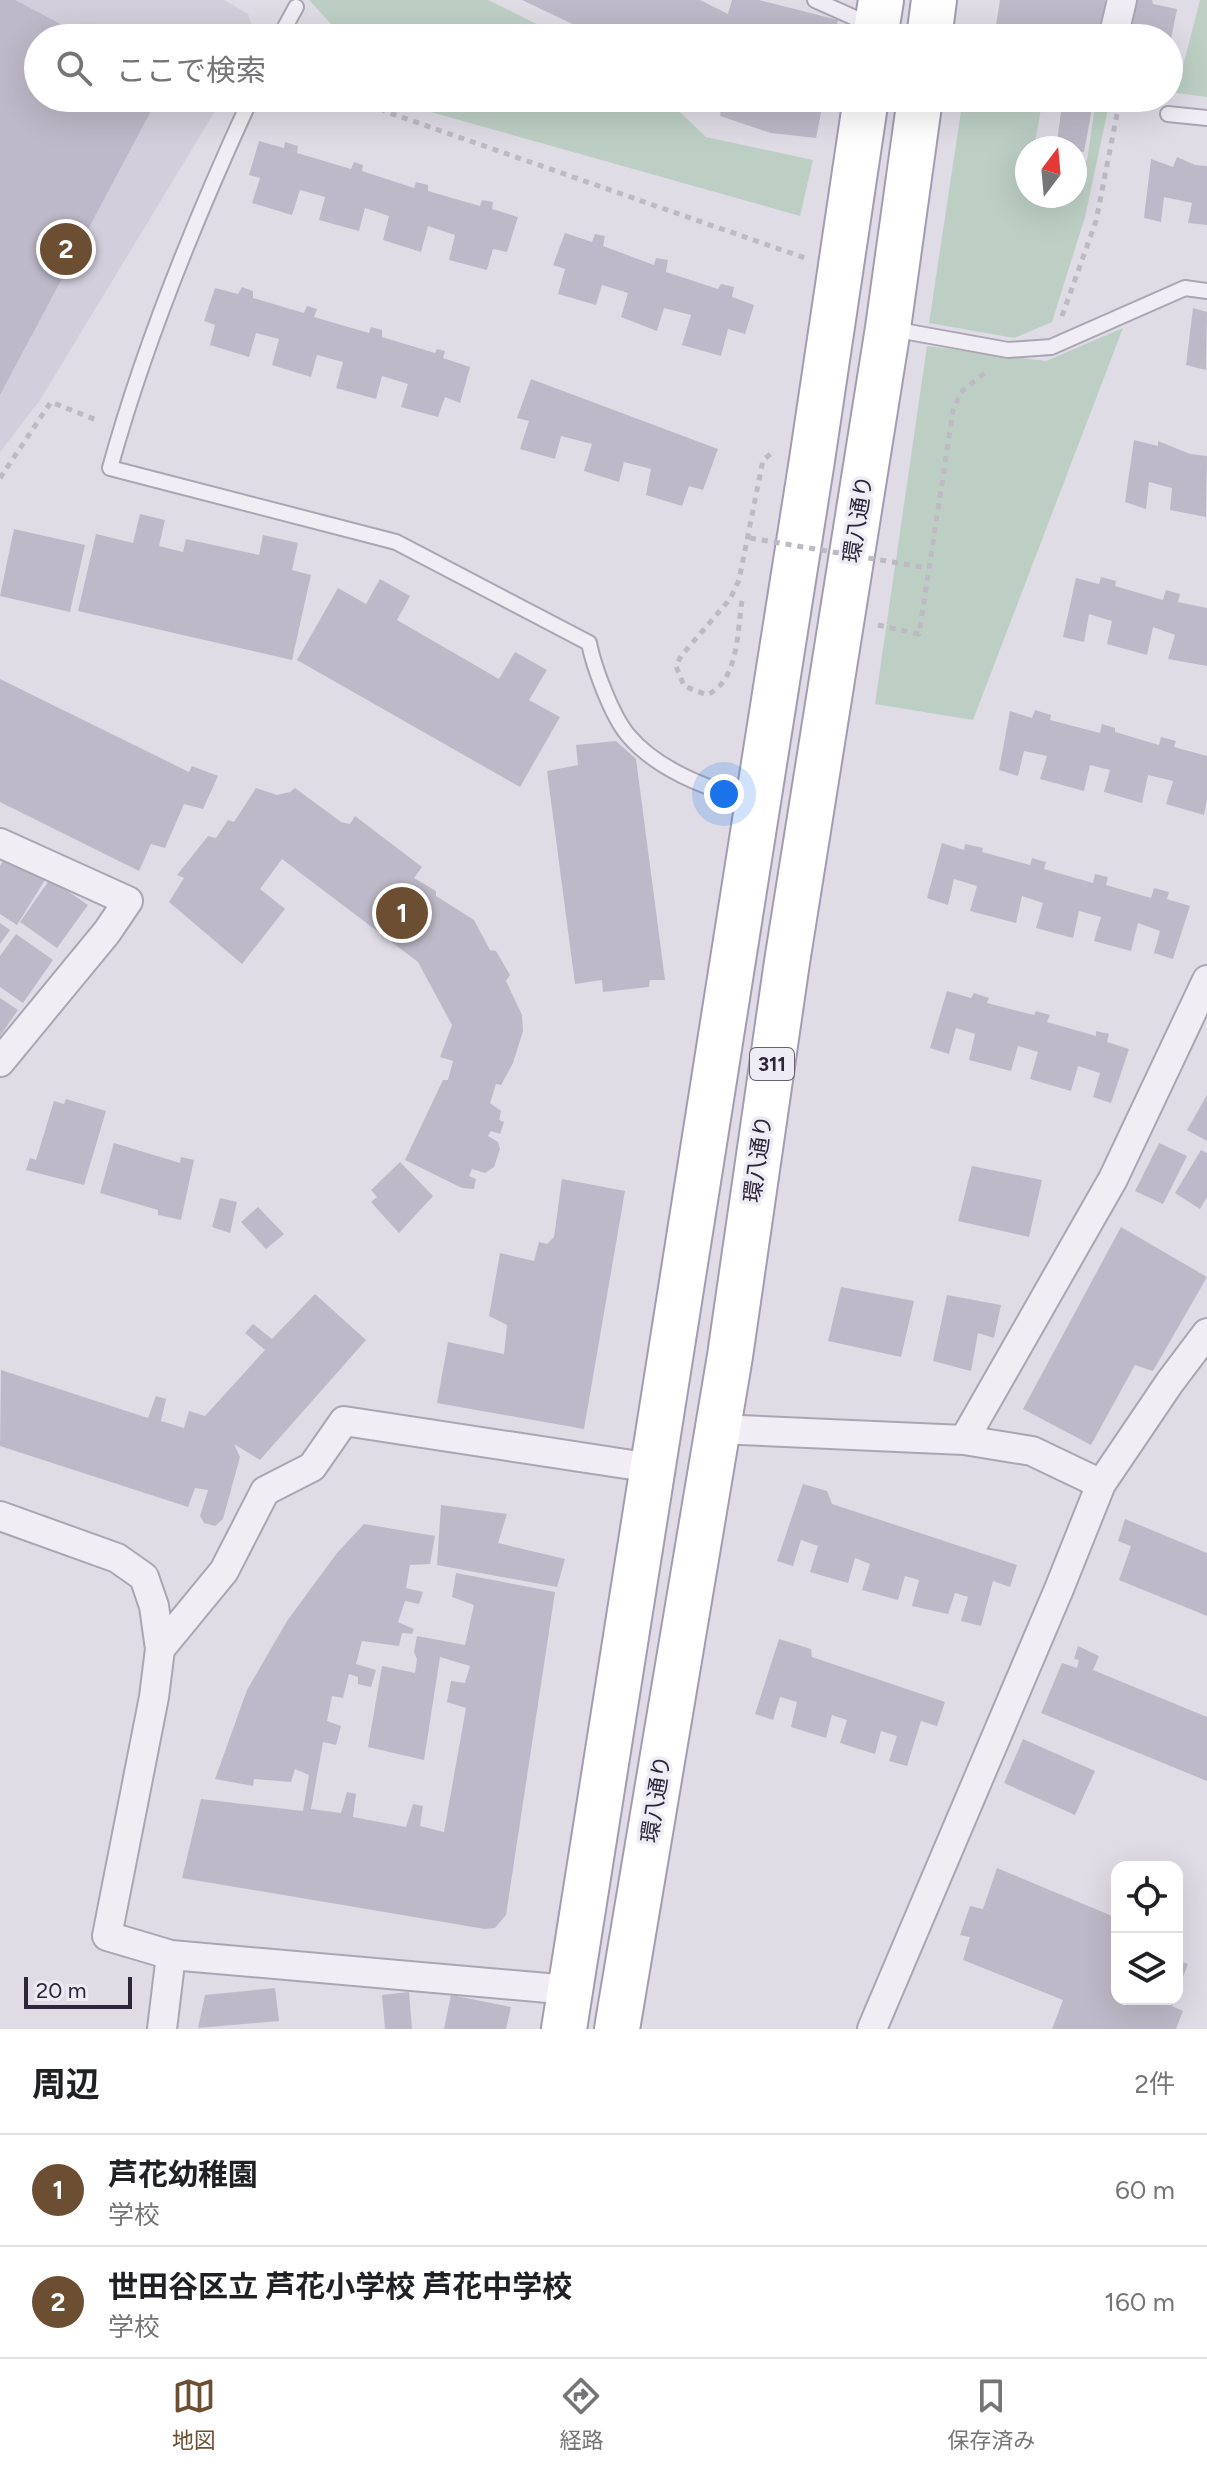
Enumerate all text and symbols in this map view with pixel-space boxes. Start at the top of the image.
search box [24,24,1183,112]
icon: search [52,46,96,90]
text: ここで検索 [116,52,266,89]
north arrow [1015,136,1087,208]
pin: 2 [40,219,92,279]
street label: 環八通り [838,473,878,565]
your location [704,774,744,814]
pin: 1 [376,883,428,943]
road number: 311 [750,1048,794,1080]
street label: 環八通り [739,1114,777,1204]
street label: 環八通り [636,1753,676,1845]
map controls [1111,1861,1183,2005]
button: locate [1111,1861,1183,1933]
button: layers [1111,1933,1183,2005]
scale bar [24,1973,132,2009]
text: 20 m [36,1977,87,2004]
text: 周辺 [32,2064,100,2105]
text: 2件 [1134,2068,1175,2100]
text: 芦花幼稚園 [108,2156,258,2193]
text: 1 [53,2174,63,2206]
text: 60 m [1115,2174,1175,2206]
text: 学校 [108,2199,160,2231]
text: 世田谷区立 芦花小学校 芦花中学校 [108,2268,572,2305]
text: 2 [50,2286,66,2318]
text: 160 m [1104,2286,1175,2318]
text: 学校 [108,2311,160,2343]
tab: 地図 [172,2374,216,2454]
tab: 経路 [559,2374,603,2454]
tab: 保存済み [947,2374,1035,2454]

